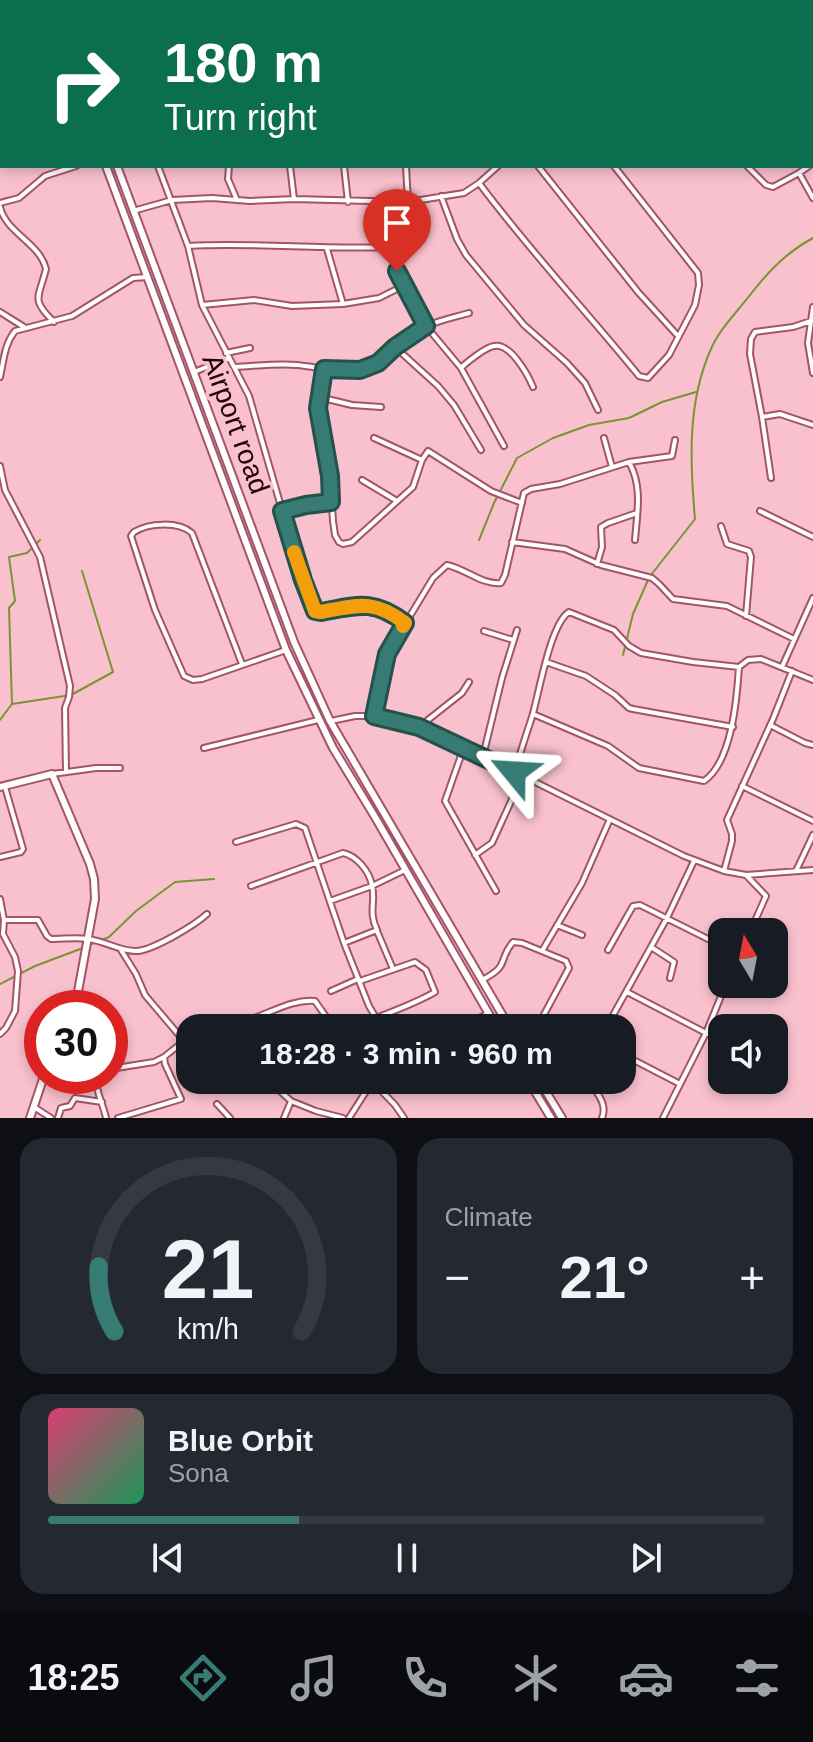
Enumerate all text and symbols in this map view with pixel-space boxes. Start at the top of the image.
text: 180 m [164,31,323,94]
icon: right [32,32,136,136]
text: Turn right [164,97,317,138]
pin [363,189,431,271]
icon: arrive [375,201,419,245]
street label: Airport road [196,350,276,498]
position arrow [472,730,556,814]
north arrow [708,918,788,998]
map controls [708,918,788,1094]
speed limit sign: 30 [24,990,128,1094]
button: sound [708,1014,788,1094]
text: 18:28 · 3 min · 960 m [259,1037,553,1070]
text: Climate [445,1202,533,1232]
text: 21 [162,1223,255,1316]
text: 21° [559,1244,650,1311]
text: − [445,1253,470,1302]
text: + [739,1253,765,1302]
text: km/h [177,1313,239,1345]
text: Blue Orbit [168,1424,313,1457]
text: Sona [168,1458,229,1488]
icon: previous [146,1536,190,1580]
icon: pause [385,1536,429,1580]
icon: next [624,1536,668,1580]
icon: directions [175,1650,231,1706]
icon: music [286,1650,342,1706]
icon: phone [397,1650,453,1706]
icon: climate [508,1650,564,1706]
icon: car [618,1650,674,1706]
icon: filters [729,1650,785,1706]
text: 18:25 [27,1657,120,1698]

